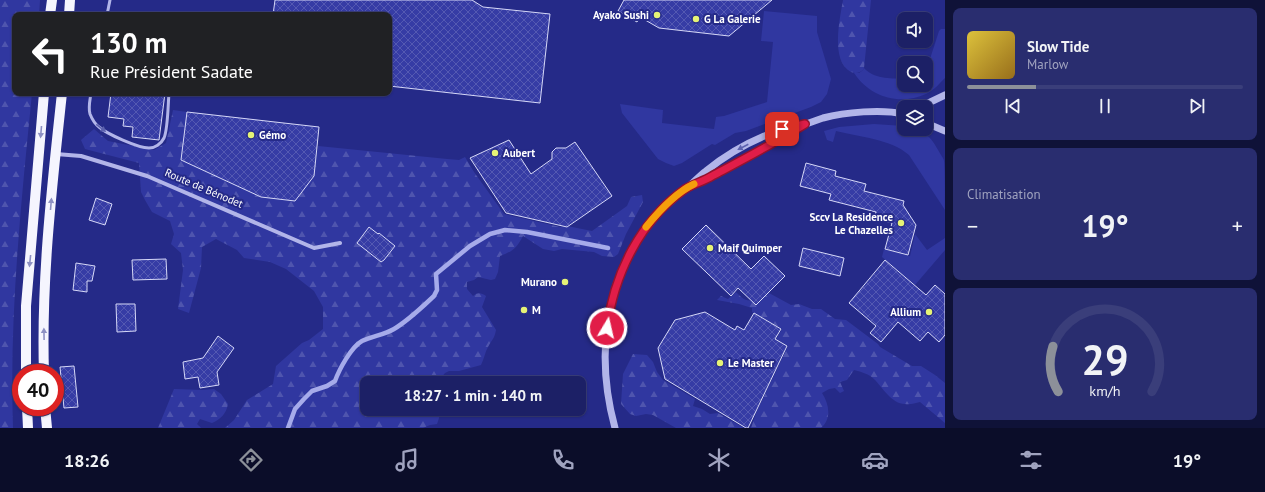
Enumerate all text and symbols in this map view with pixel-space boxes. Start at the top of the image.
place label: Ayako Sushi [593,8,649,22]
marker: Ayako Sushi [652,10,662,20]
place label: G La Galerie [704,12,761,26]
map controls [897,12,933,136]
button: sound [897,12,933,48]
marker: G La Galerie [691,14,701,24]
text: 130 m [90,24,167,61]
icon: left [24,28,76,80]
text: Slow Tide [1027,37,1089,56]
button: search [897,56,933,92]
text: Marlow [1027,56,1068,73]
text: Rue Président Sadate [90,60,253,83]
icon: previous [1002,95,1024,117]
icon: pause [1094,95,1116,117]
icon: next [1186,95,1208,117]
button: layers [897,100,933,136]
pin [765,112,799,146]
icon: arrive [771,118,793,140]
one-way arrow [96,123,107,132]
one-way arrow [38,126,44,138]
place label: Gémo [259,128,286,142]
marker: Gémo [246,130,256,140]
one-way arrow [737,144,749,150]
place label: Aubert [503,146,535,160]
marker: Aubert [490,148,500,158]
street label: Route de Bénodet [163,165,245,211]
text: Climatisation [967,186,1041,203]
one-way arrow [48,198,55,210]
text: 19° [1081,206,1129,245]
place label: Sccv La Residence Le Chazelles [810,210,893,237]
text: − [967,212,978,240]
text: + [1232,212,1243,240]
marker: Sccv La Residence Le Chazelles [896,218,906,228]
place label: Maif Quimper [718,241,782,255]
marker: Maif Quimper [705,243,715,253]
one-way arrow [26,255,33,267]
place label: Murano [521,275,557,289]
marker: Murano [560,277,570,287]
place label: M [532,303,541,317]
marker: M [519,305,529,315]
place label: Allium [890,305,921,319]
position arrow [586,307,628,349]
marker: Allium [924,307,934,317]
one-way arrow [41,327,47,340]
text: 29 [1081,333,1129,386]
place label: Le Master [728,356,774,370]
marker: Le Master [715,358,725,368]
speed limit sign: 40 [12,364,64,416]
text: km/h [1089,381,1121,400]
text: 18:27 · 1 min · 140 m [404,386,542,405]
icon: directions [237,446,265,474]
icon: music [393,446,421,474]
icon: phone [549,446,577,474]
icon: climate [705,446,733,474]
icon: car [861,446,889,474]
icon: filters [1017,446,1045,474]
text: 18:26 [64,449,110,472]
text: 19° [1173,449,1201,472]

